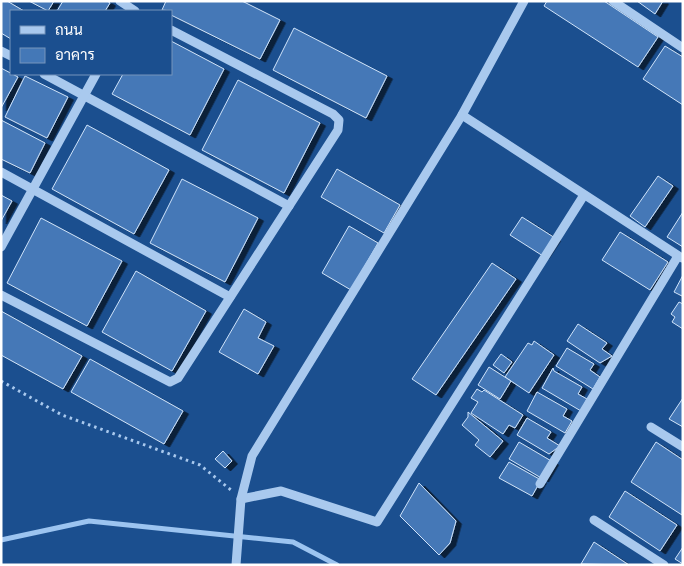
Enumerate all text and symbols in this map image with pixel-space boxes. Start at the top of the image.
legend [10,10,172,75]
text: ถนน [55,19,83,39]
text: อาคาร [55,44,95,64]

